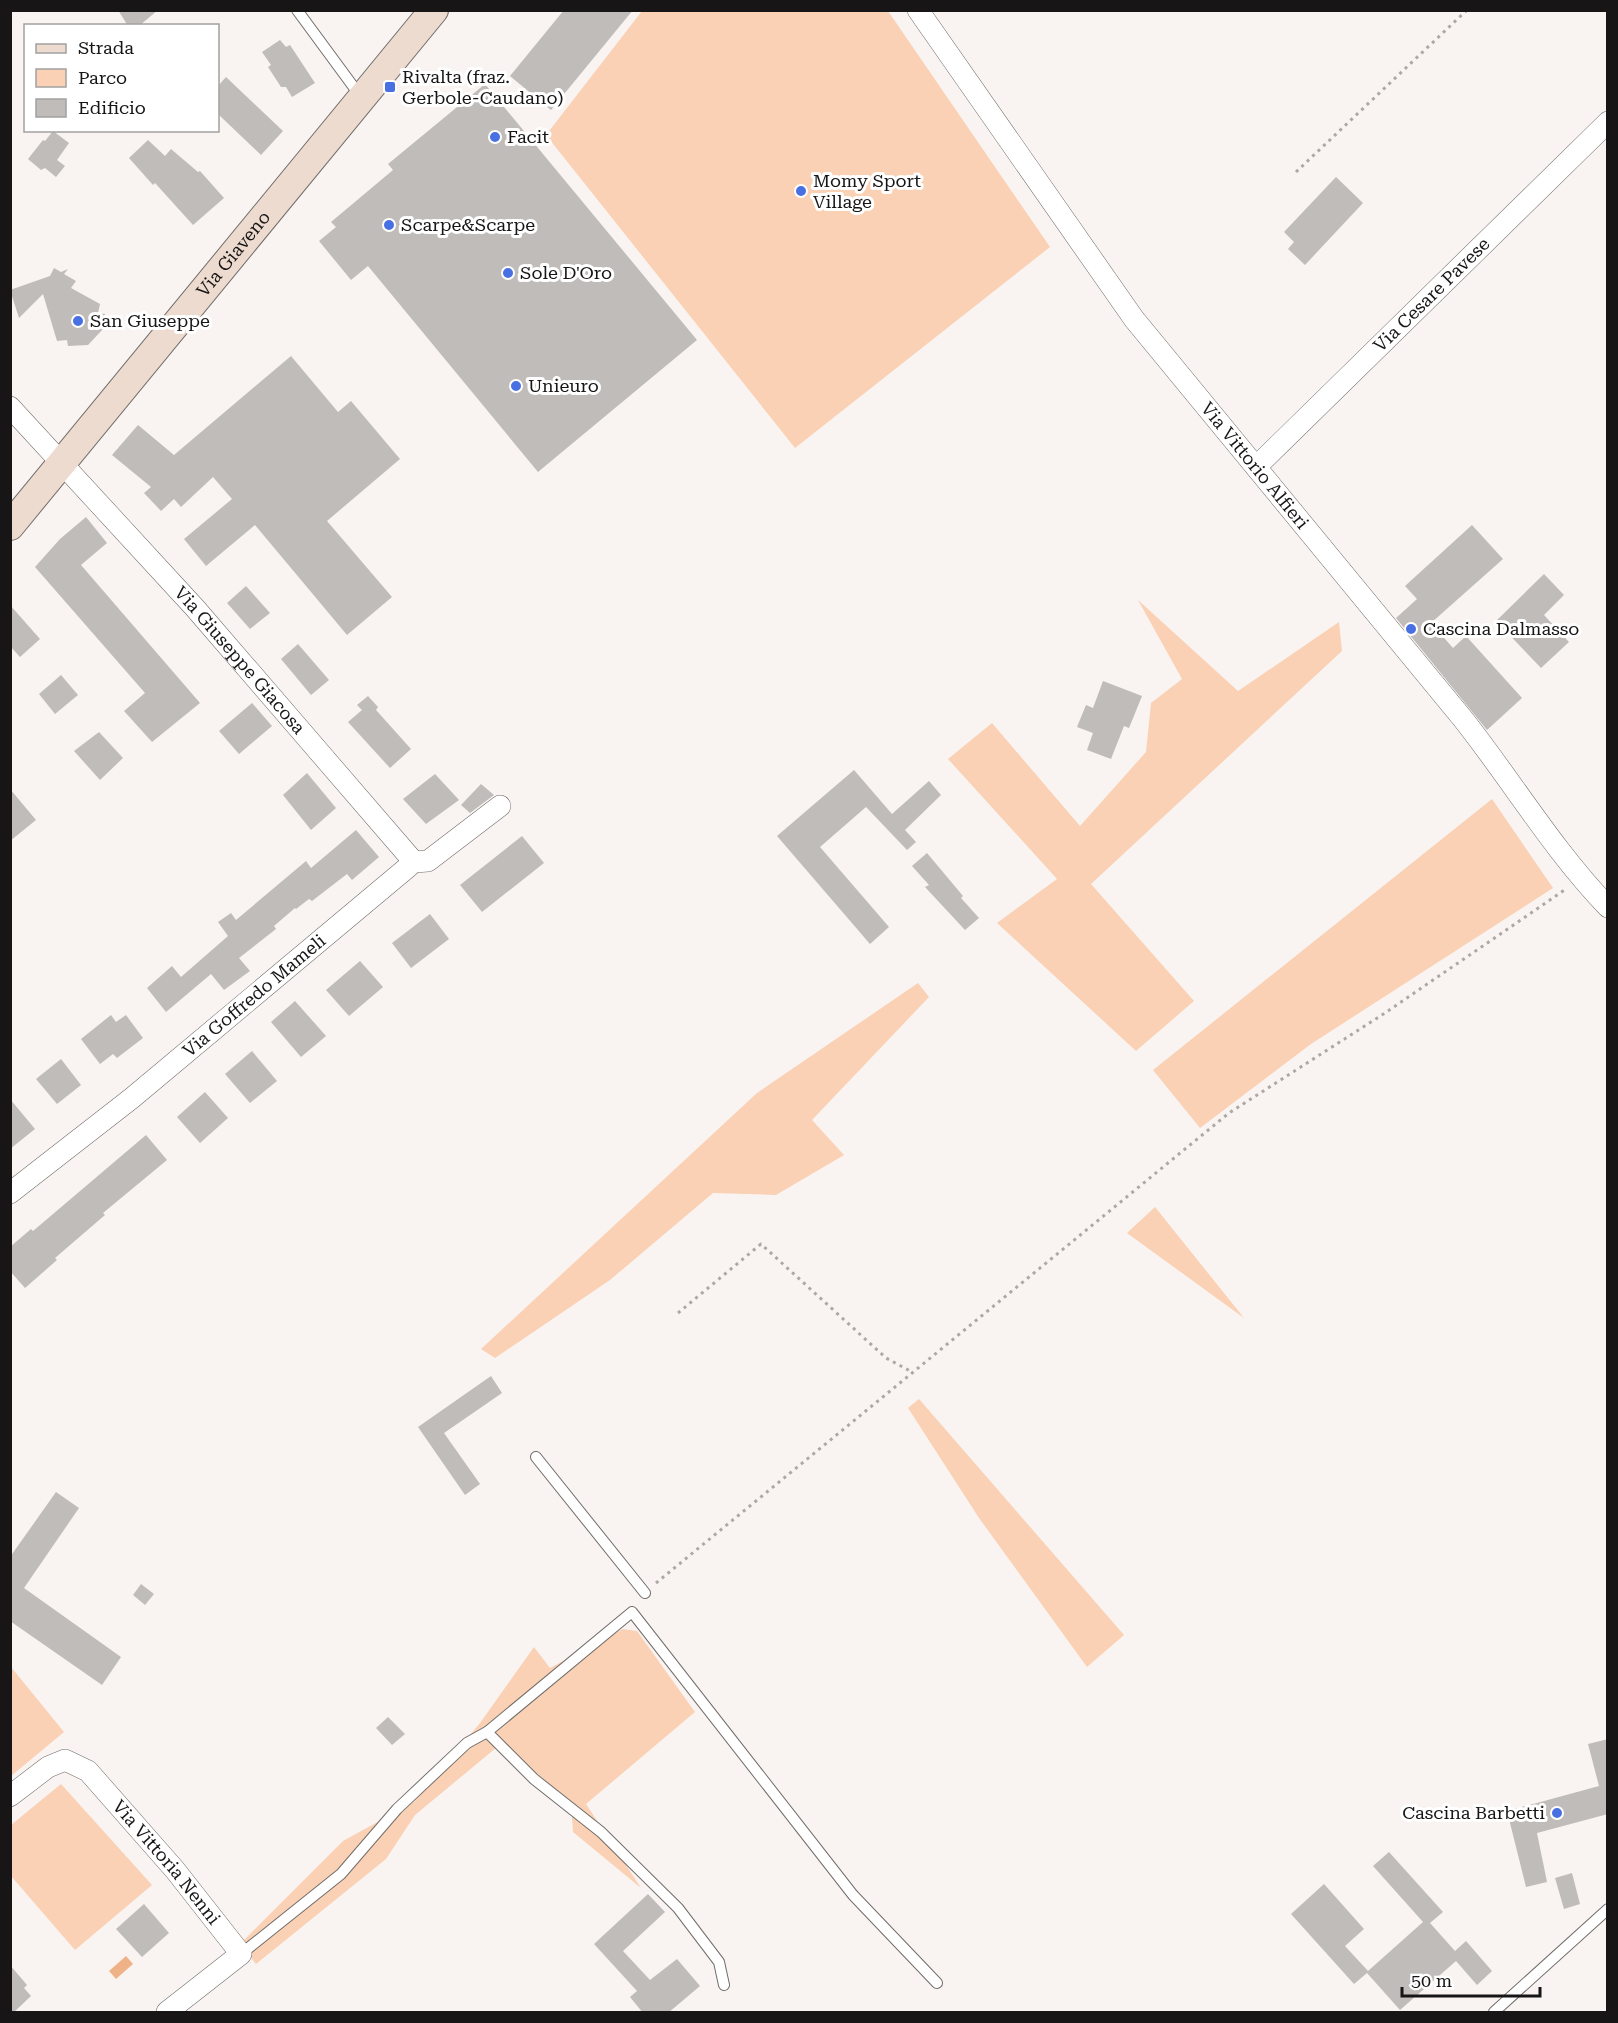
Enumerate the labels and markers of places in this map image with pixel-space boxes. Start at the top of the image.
place label: Rivalta (fraz. Gerbole-Caudano) [402,66,563,108]
marker: Rivalta (fraz. Gerbole-Caudano) [383,80,397,94]
place label: Facit [507,126,549,147]
marker: Facit [488,130,502,144]
place label: Momy Sport Village [813,170,921,212]
marker: Momy Sport Village [794,184,808,198]
place label: Scarpe&Scarpe [401,214,535,235]
marker: Scarpe&Scarpe [382,218,396,232]
place label: Sole D'Oro [520,262,612,283]
marker: Sole D'Oro [501,266,515,280]
place label: San Giuseppe [90,310,210,331]
marker: San Giuseppe [71,314,85,328]
place label: Unieuro [528,375,599,396]
marker: Unieuro [509,379,523,393]
place label: Cascina Dalmasso [1423,618,1579,639]
marker: Cascina Dalmasso [1404,622,1418,636]
place label: Cascina Barbetti [1402,1802,1545,1823]
marker: Cascina Barbetti [1550,1806,1564,1820]

